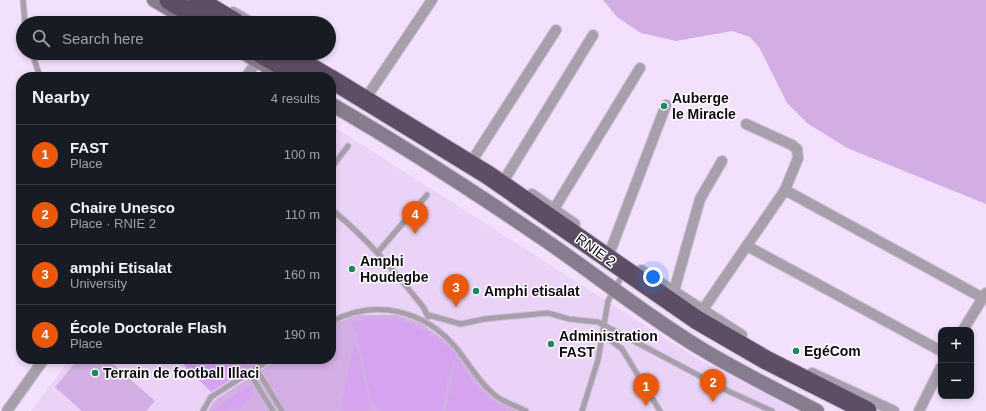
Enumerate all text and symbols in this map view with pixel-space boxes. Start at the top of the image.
search box [16,16,336,60]
icon: search [30,27,52,49]
text: Search here [62,30,144,47]
text: Nearby [32,88,90,107]
place label: Auberge le Miracle [672,90,736,122]
text: 4 results [271,91,320,106]
marker: Auberge le Miracle [659,101,669,111]
text: FAST [70,139,108,156]
text: 1 [41,147,49,162]
text: 100 m [284,147,320,162]
text: Place [70,156,103,171]
text: Chaire Unesco [70,199,175,216]
pin: 4 [402,201,428,234]
text: 2 [41,207,49,222]
text: 110 m [285,207,320,222]
text: Place · RNIE 2 [70,216,156,231]
street label: RNIE 2 [573,230,619,270]
place label: Amphi Houdegbe [360,253,429,285]
text: amphi Etisalat [70,259,172,276]
marker: Amphi Houdegbe [347,264,357,274]
text: 3 [41,267,49,282]
text: 160 m [284,267,320,282]
your location [643,267,663,287]
pin: 3 [443,274,469,307]
text: University [70,276,127,291]
place label: Amphi etisalat [484,283,580,299]
marker: Amphi etisalat [471,286,481,296]
text: École Doctorale Flash [70,319,227,336]
text: 4 [41,327,49,342]
text: 190 m [284,327,320,342]
map controls [938,327,974,399]
button: + [938,327,974,363]
place label: Administration FAST [559,328,658,360]
text: Place [70,336,103,351]
marker: Administration FAST [546,339,556,349]
place label: EgéCom [804,343,861,359]
marker: EgéCom [791,346,801,356]
button: − [938,363,974,399]
place label: Terrain de football Illaci [103,365,259,381]
marker: Terrain de football Illaci [90,368,100,378]
pin: 2 [700,369,726,402]
pin: 1 [633,373,659,406]

